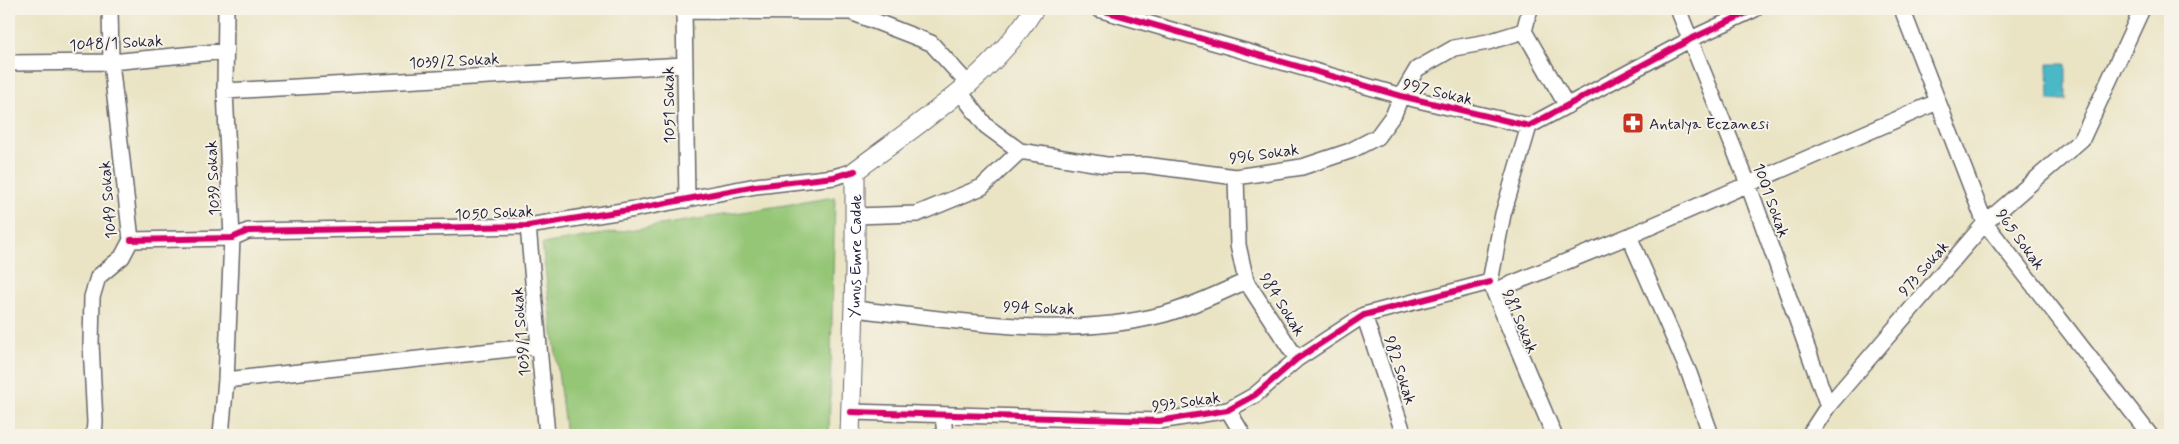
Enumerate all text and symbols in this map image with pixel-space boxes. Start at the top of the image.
street label: 1048/1 Sokak [69,31,163,56]
street label: 1039/2 Sokak [408,49,500,74]
street label: 1051 Sokak [658,66,681,144]
street label: 997 Sokak [1401,74,1475,111]
pharmacy icon: Antalya Eczanesi [1621,111,1645,135]
place label: Antalya Eczanesi [1649,114,1770,135]
street label: 996 Sokak [1228,139,1300,170]
street label: 1039 Sokak [201,140,226,216]
street label: 1049 Sokak [95,160,122,240]
street label: 1001 Sokak [1747,160,1794,241]
street label: Yunus Emre Cadde [845,193,867,319]
street label: 1050 Sokak [454,201,534,226]
street label: 965 Sokak [1991,205,2049,275]
street label: 973 Sokak [1894,237,1954,301]
street label: 984 Sokak [1254,269,1309,340]
street label: 1039/1 Sokak [507,286,536,377]
street label: 981 Sokak [1497,286,1543,357]
street label: 994 Sokak [1003,297,1075,320]
street label: 982 Sokak [1379,333,1421,408]
street label: 993 Sokak [1151,387,1222,418]

